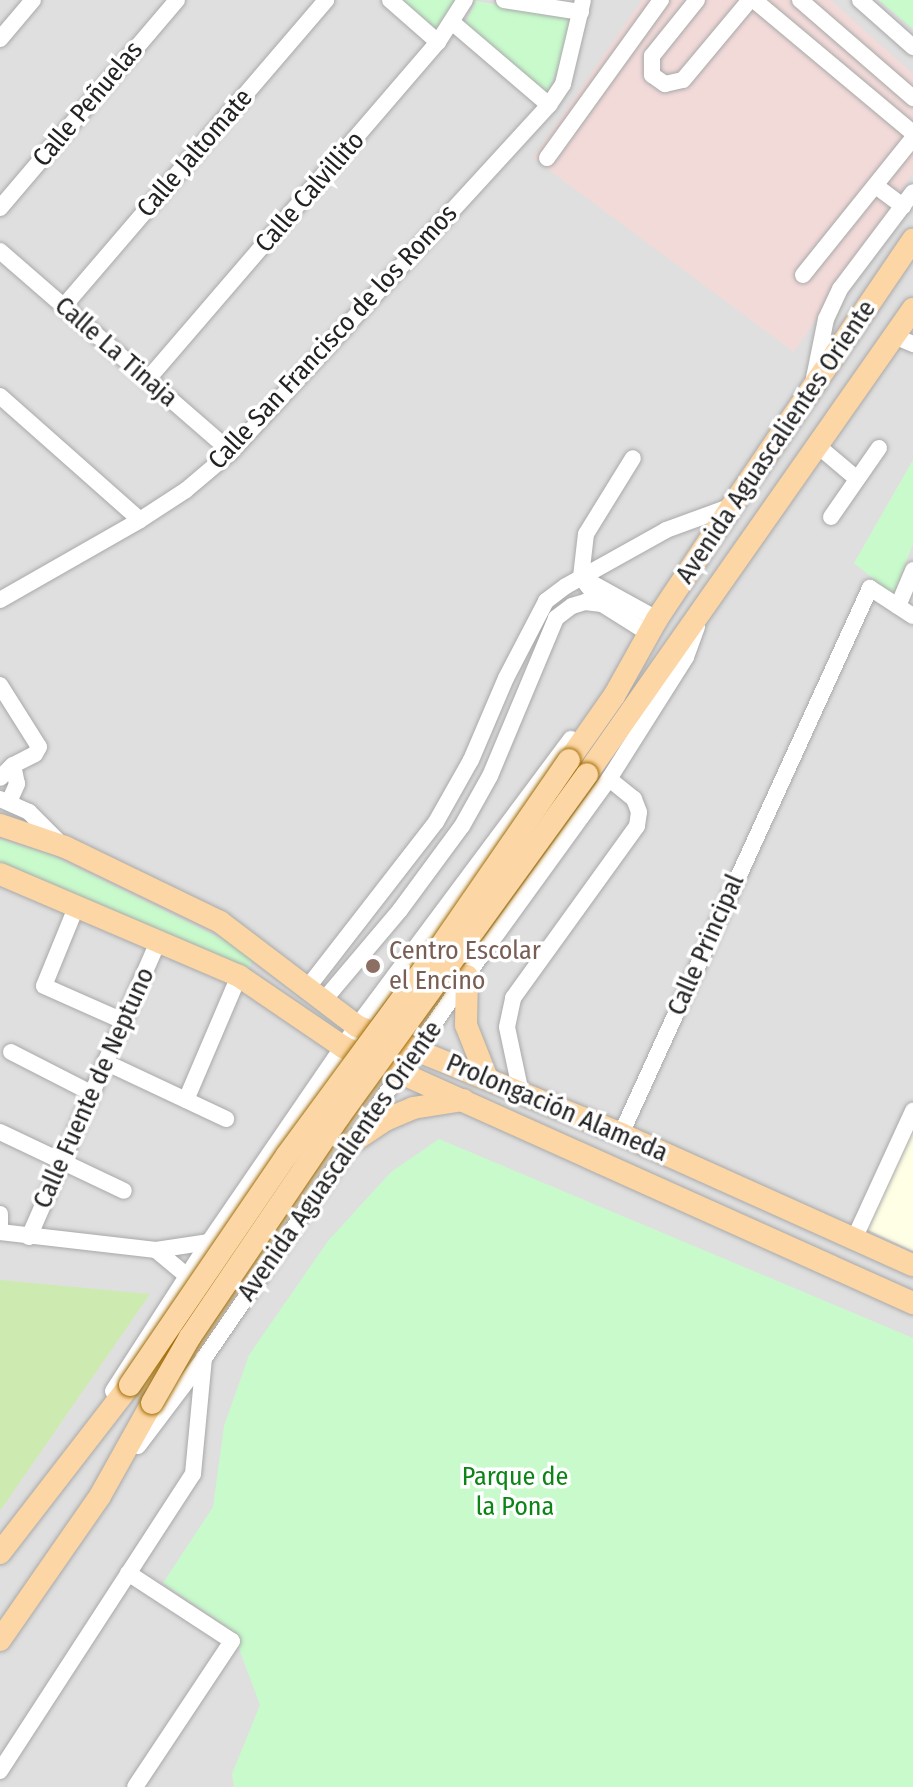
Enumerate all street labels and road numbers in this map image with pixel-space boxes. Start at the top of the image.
street label: Calle Peñuelas [26,35,150,173]
street label: Calle Jaltomate [131,82,259,224]
street label: Calle Calvillito [249,125,371,259]
street label: Calle San Francisco de los Romos [202,198,464,476]
street label: Calle La Tinaja [48,290,184,414]
street label: Avenida Aguascalientes Oriente [669,294,883,590]
street label: Calle Principal [661,870,751,1020]
street label: Calle Fuente de Neptuno [27,963,161,1213]
street label: Avenida Aguascalientes Oriente [231,1015,449,1307]
street label: Prolongación Alameda [442,1047,672,1169]

